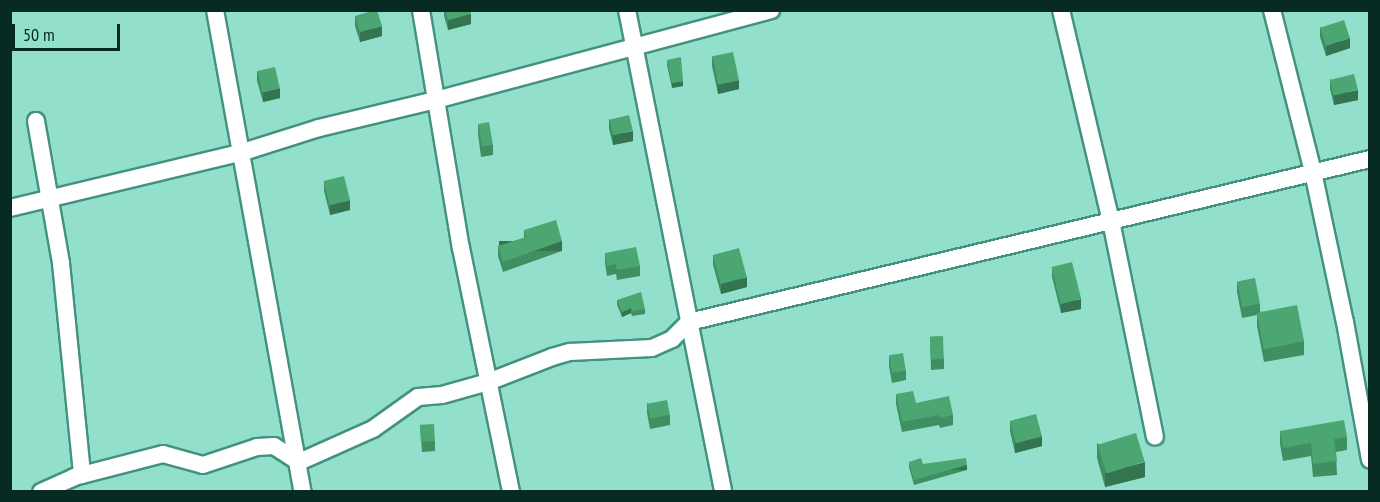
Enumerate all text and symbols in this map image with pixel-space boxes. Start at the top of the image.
scale bar [15,12,123,50]
text: 50 m [23,23,55,46]

